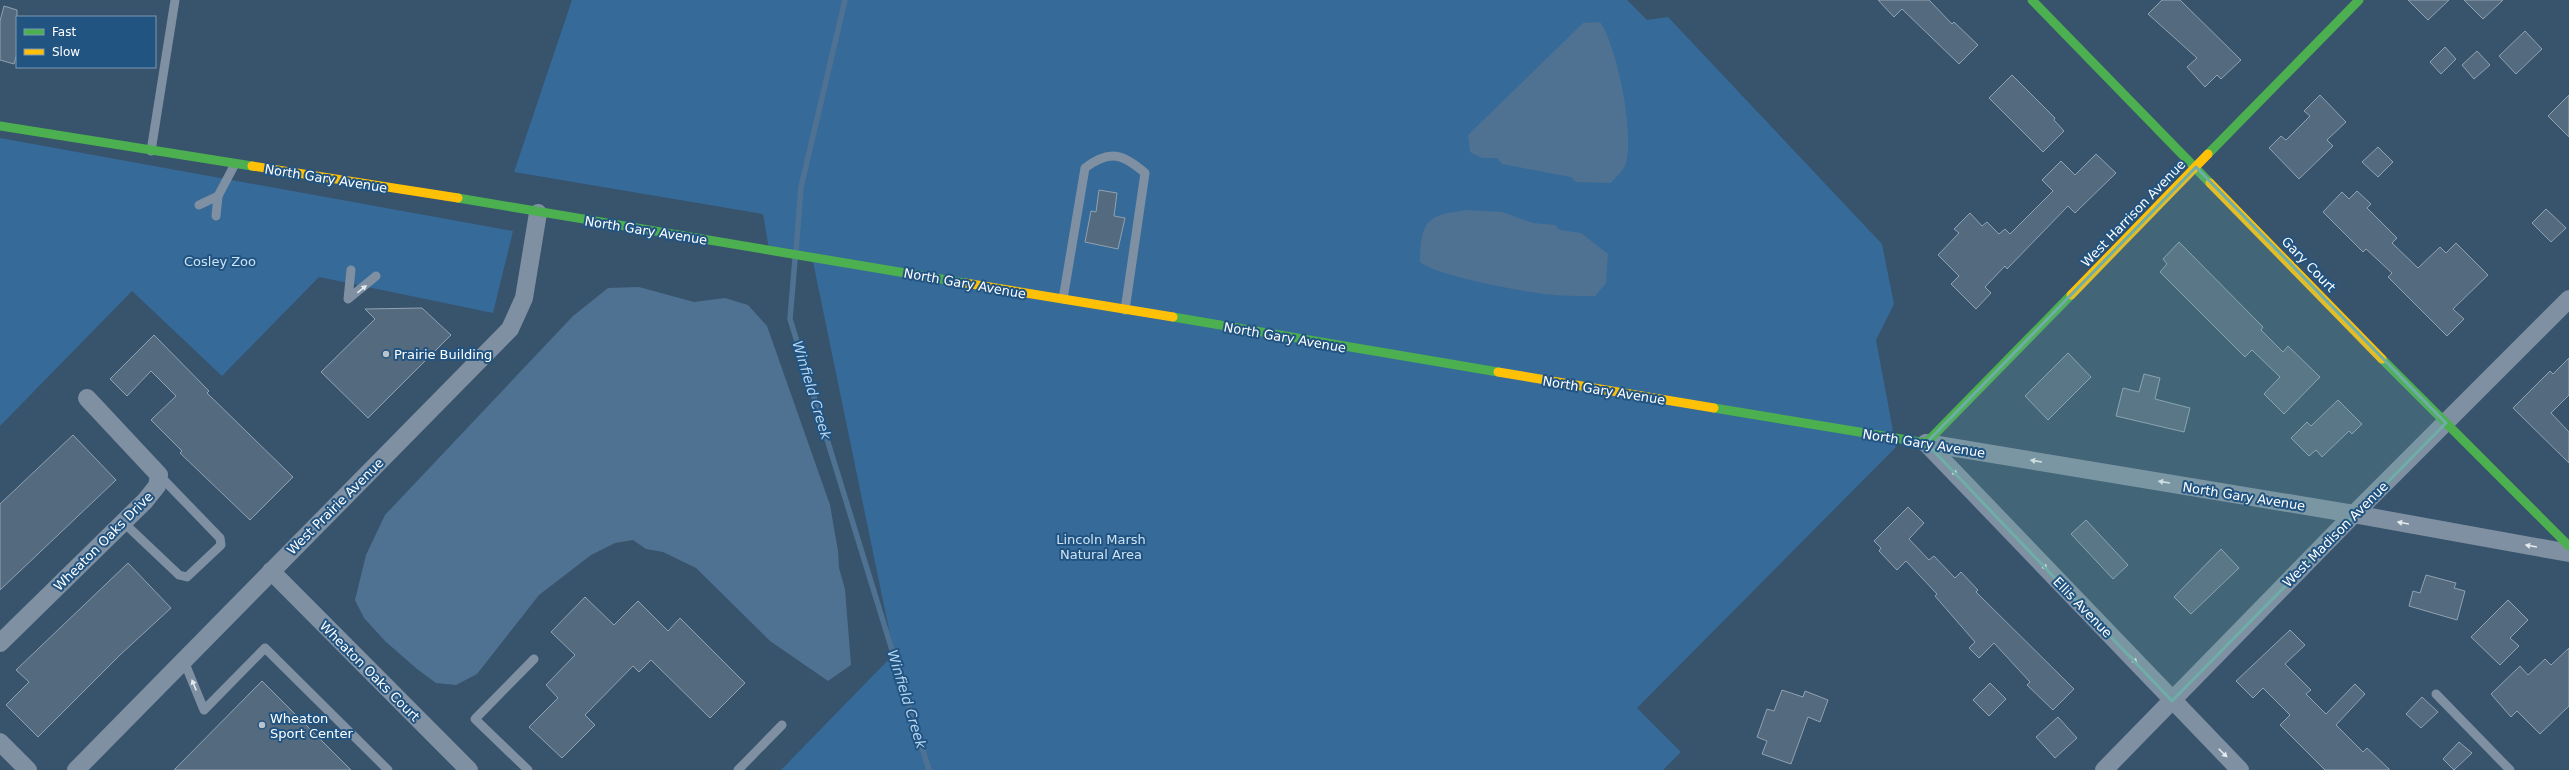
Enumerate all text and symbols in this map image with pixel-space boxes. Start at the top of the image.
legend [16,16,156,68]
text: Fast [52,25,76,39]
text: Slow [52,45,80,59]
street label: West Harrison Avenue [2078,157,2189,270]
street label: North Gary Avenue [264,161,388,196]
street label: North Gary Avenue [584,213,708,248]
street label: Gary Court [2279,234,2339,295]
park label: Cosley Zoo [184,254,256,269]
street label: North Gary Avenue [903,265,1027,302]
one-way arrow [357,284,368,293]
street label: North Gary Avenue [1223,319,1347,356]
water label: Winfield Creek [789,339,835,442]
place label: Prairie Building [394,347,492,362]
marker: Prairie Building [381,349,391,359]
street label: North Gary Avenue [1542,373,1666,408]
street label: North Gary Avenue [1862,426,1986,461]
street label: West Prairie Avenue [284,455,387,558]
one-way arrow [2030,458,2042,464]
one-way arrow [1948,466,1958,476]
one-way arrow [2158,479,2170,485]
street label: North Gary Avenue [2182,479,2306,514]
street label: West Madison Avenue [2280,479,2391,590]
street label: Wheaton Oaks Drive [51,489,156,594]
one-way arrow [2397,519,2409,525]
park label: Lincoln Marsh Natural Area [1056,532,1146,562]
one-way arrow [2525,543,2537,549]
one-way arrow [2038,560,2048,570]
street label: Ellis Avenue [2050,574,2115,641]
street label: Wheaton Oaks Court [317,618,423,724]
water label: Winfield Creek [884,648,930,751]
one-way arrow [2128,654,2137,665]
one-way arrow [190,679,196,691]
place label: Wheaton Sport Center [270,711,353,741]
marker: Wheaton Sport Center [257,720,267,730]
one-way arrow [2218,748,2228,758]

